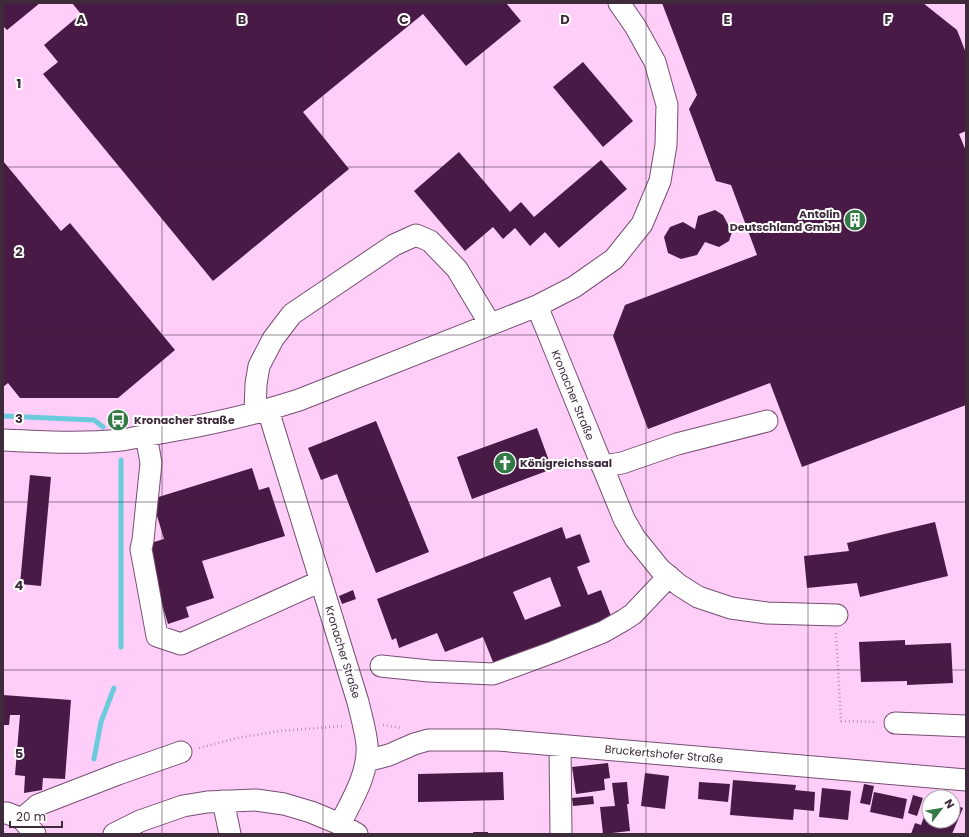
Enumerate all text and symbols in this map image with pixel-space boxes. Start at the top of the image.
text: A [76,10,86,29]
text: B [238,10,247,29]
text: C [399,10,409,29]
text: D [560,10,570,29]
text: E [723,10,731,29]
text: F [884,10,892,29]
text: 1 [17,74,21,93]
place label: Antolin Deutschland GmbH [730,206,840,235]
building icon: Antolin Deutschland GmbH [842,207,868,233]
text: 2 [15,242,23,261]
street label: Kronacher Straße [548,347,598,443]
bus stop icon: Kronacher Straße [105,407,131,433]
text: 3 [15,409,23,428]
place label: Kronacher Straße [134,412,235,428]
church icon: Königreichssaal [492,450,518,476]
place label: Königreichssaal [520,455,612,471]
text: 4 [15,576,24,595]
street label: Kronacher Straße [321,604,365,700]
street label: Bruckertshofer Straße [604,741,724,767]
text: 5 [15,744,23,763]
north arrow [921,789,961,829]
text: N [941,796,959,812]
scale bar [10,803,62,829]
text: 20 m [16,808,46,825]

